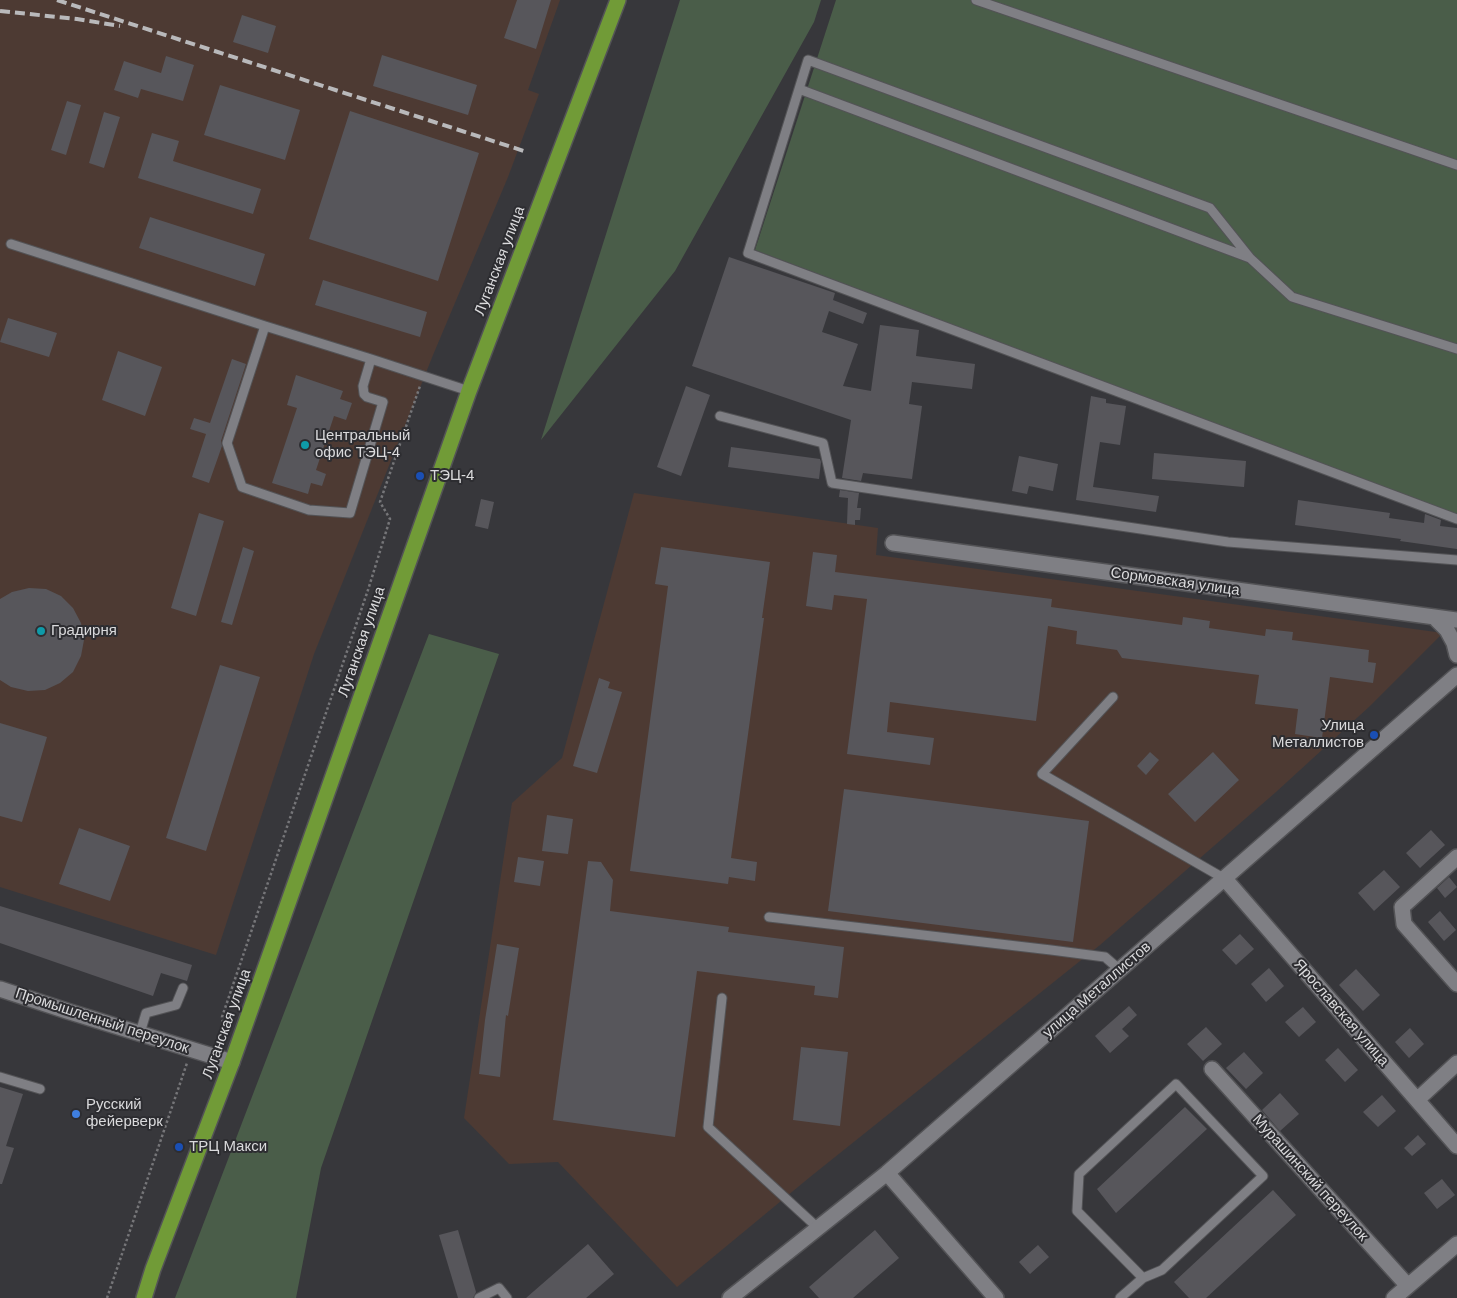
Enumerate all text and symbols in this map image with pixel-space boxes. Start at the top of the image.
street label: Луганская улица [471,204,529,318]
place label: Центральный офис ТЭЦ-4 [315,427,410,462]
marker: Центральный офис ТЭЦ-4 [299,439,311,451]
place label: ТЭЦ-4 [430,467,474,485]
marker: ТЭЦ-4 [414,470,426,482]
street label: Сормовская улица [1109,564,1241,600]
street label: Луганская улица [335,584,389,700]
place label: Градирня [51,622,117,640]
marker: Градирня [35,625,47,637]
place label: Улица Металлистов [1272,717,1364,752]
marker: Улица Металлистов [1368,729,1380,741]
street label: улица Металлистов [1039,938,1155,1042]
street label: Ярославская улица [1290,956,1392,1070]
street label: Луганская улица [199,967,255,1081]
street label: Промышленный переулок [13,984,191,1058]
place label: Русский фейерверк [86,1096,163,1131]
marker: Русский фейерверк [70,1108,82,1120]
street label: Мурашинский переулок [1248,1111,1372,1245]
place label: ТРЦ Макси [189,1138,267,1156]
marker: ТРЦ Макси [173,1141,185,1153]

